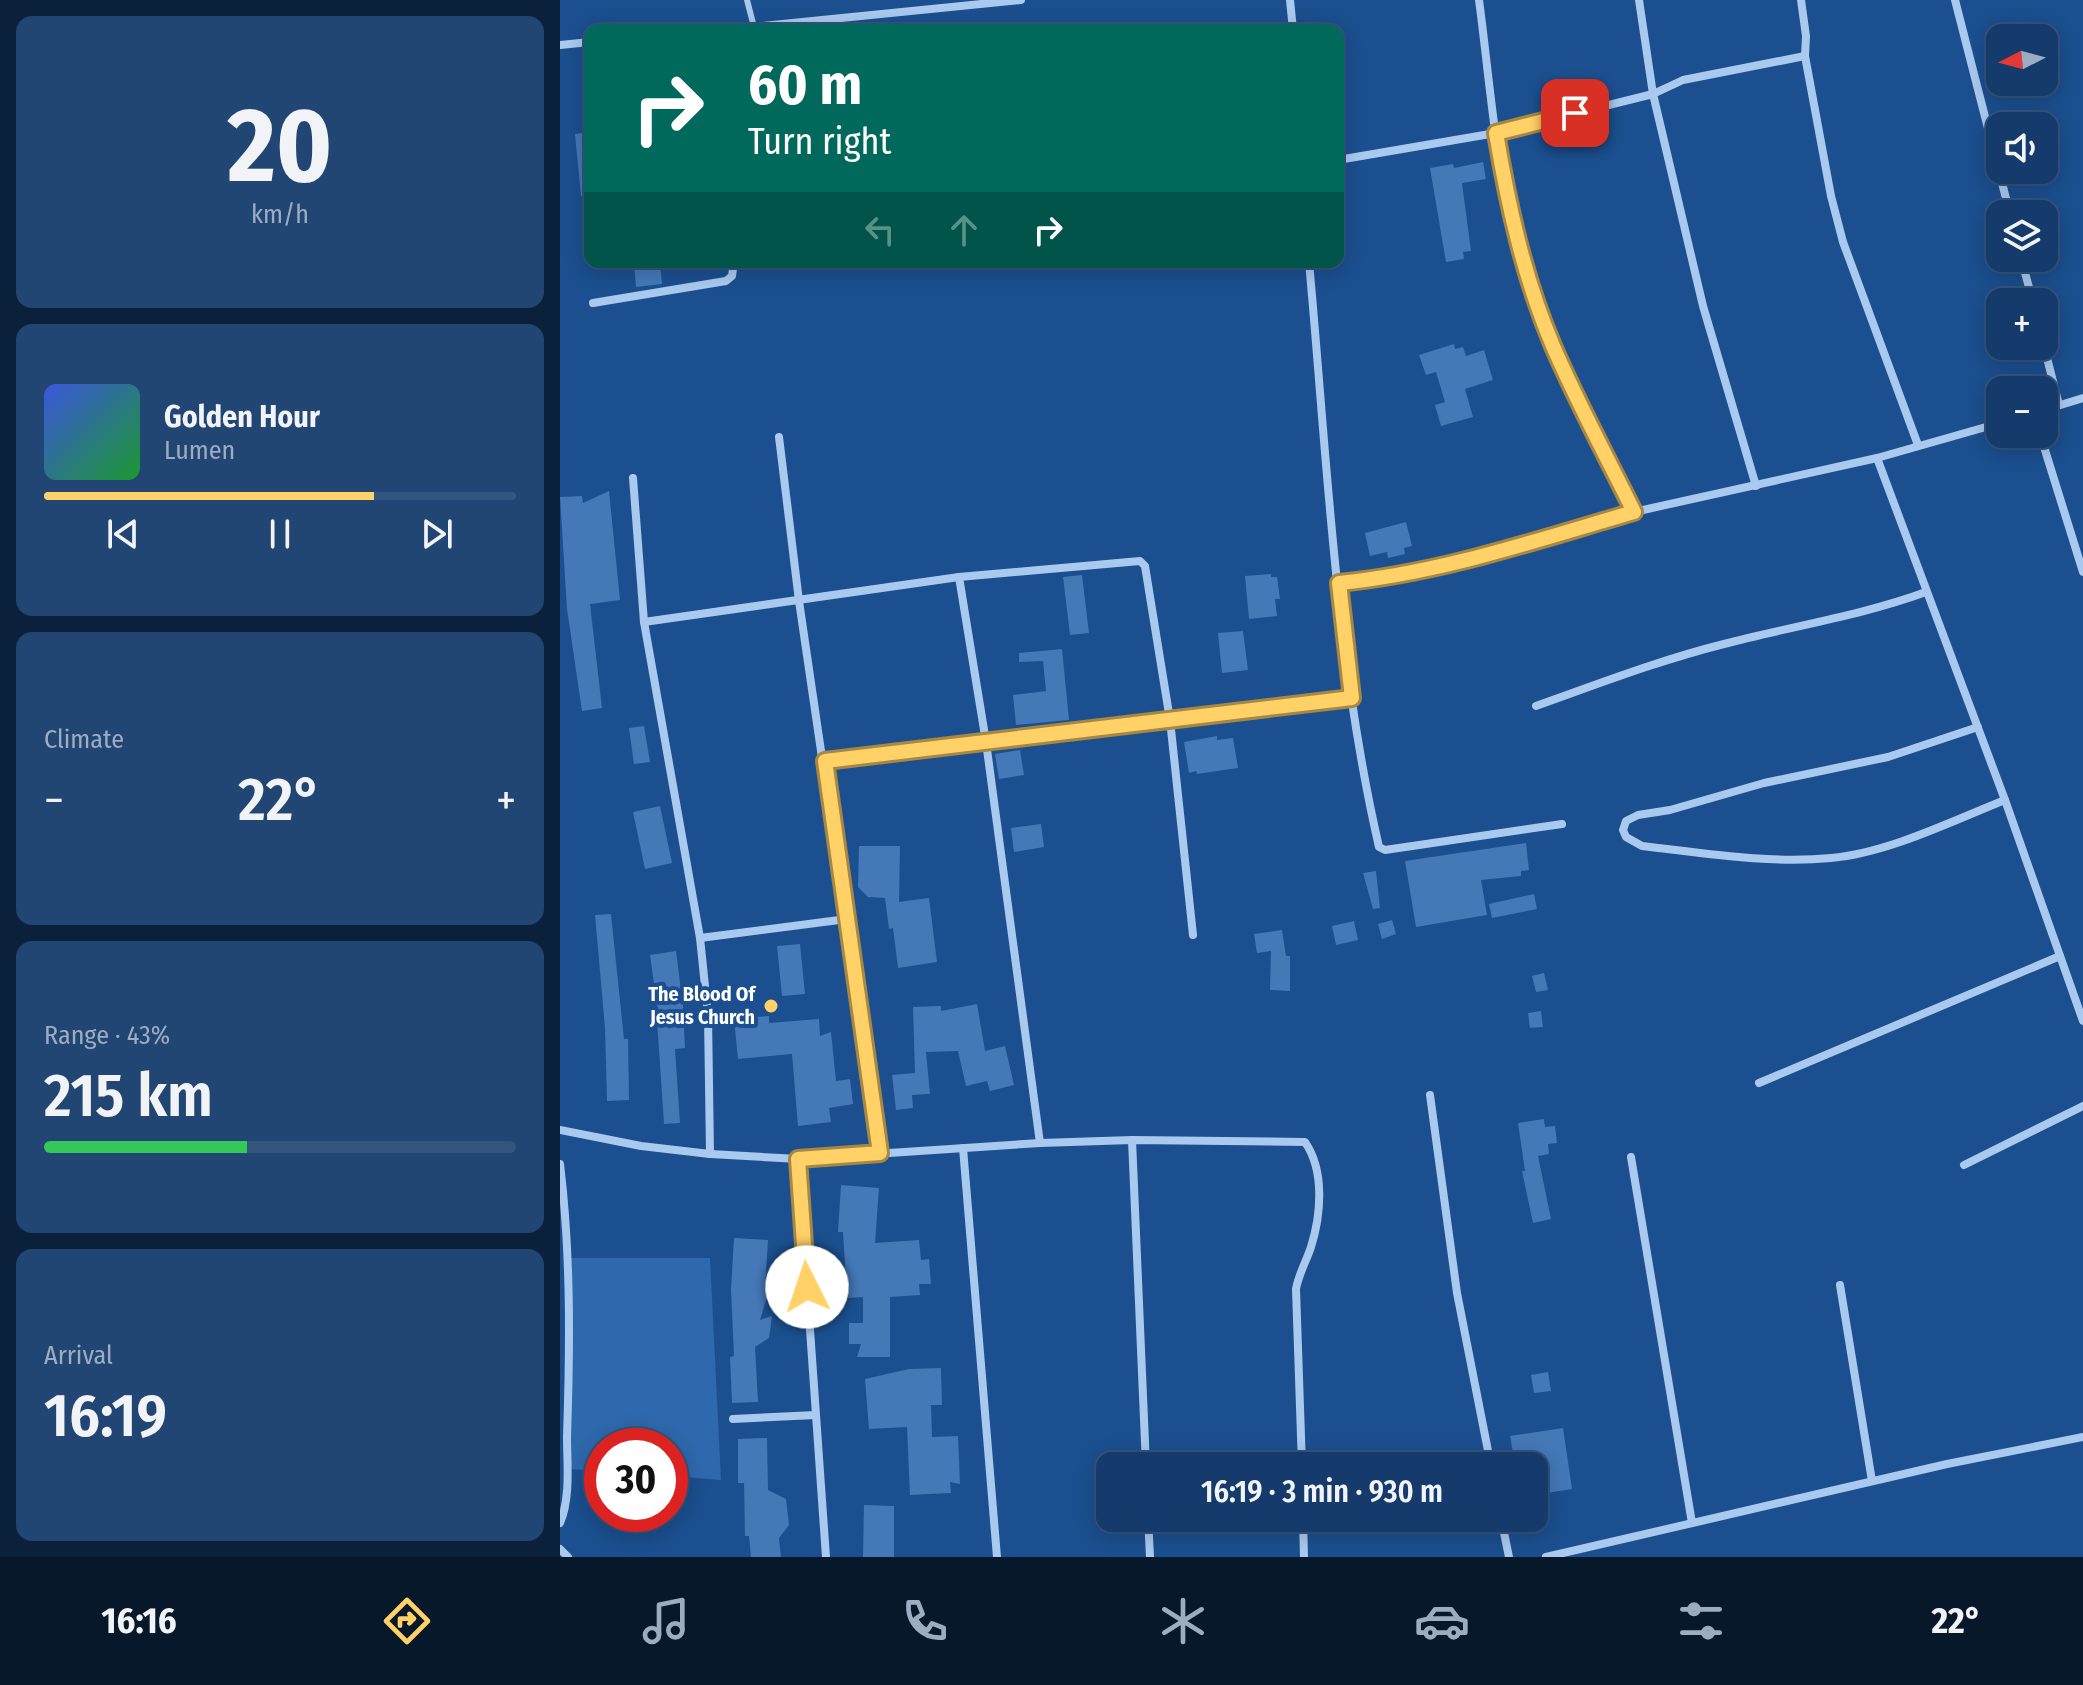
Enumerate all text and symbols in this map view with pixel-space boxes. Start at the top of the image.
north arrow [1986,24,2058,96]
map controls [1986,24,2058,448]
text: 60 m [748,52,862,119]
icon: right [616,56,720,160]
pin [1541,79,1609,147]
text: 20 [228,84,332,209]
icon: arrive [1553,91,1597,135]
button: sound [1986,112,2058,184]
text: Turn right [748,120,891,164]
text: km/h [251,199,309,230]
button: layers [1986,200,2058,272]
icon: left [858,208,902,252]
icon: ahead [942,208,986,252]
icon: right [1026,208,1070,252]
button: + [1986,288,2058,360]
button: − [1986,376,2058,448]
text: Golden Hour [164,399,320,435]
text: Lumen [164,435,235,466]
icon: previous [101,512,145,556]
icon: pause [258,512,302,556]
icon: next [415,512,459,556]
text: Climate [44,724,124,755]
text: 22° [238,764,322,836]
text: − [44,774,64,827]
text: + [496,774,516,827]
place label: The Blood Of Jesus Church [648,982,756,1029]
marker: The Blood Of Jesus Church [762,997,780,1015]
text: Range · 43% [44,1020,170,1051]
text: 215 km [44,1060,213,1132]
position arrow [765,1245,849,1329]
text: Arrival [44,1340,113,1371]
text: 16:19 [44,1380,167,1452]
speed limit sign: 30 [584,1428,688,1532]
text: 16:19 · 3 min · 930 m [1201,1474,1443,1510]
icon: directions [379,1593,435,1649]
icon: music [638,1593,694,1649]
icon: phone [897,1593,953,1649]
icon: climate [1155,1593,1211,1649]
icon: car [1414,1593,1470,1649]
icon: filters [1673,1593,1729,1649]
text: 16:16 [101,1599,176,1643]
text: 22° [1931,1599,1982,1643]

